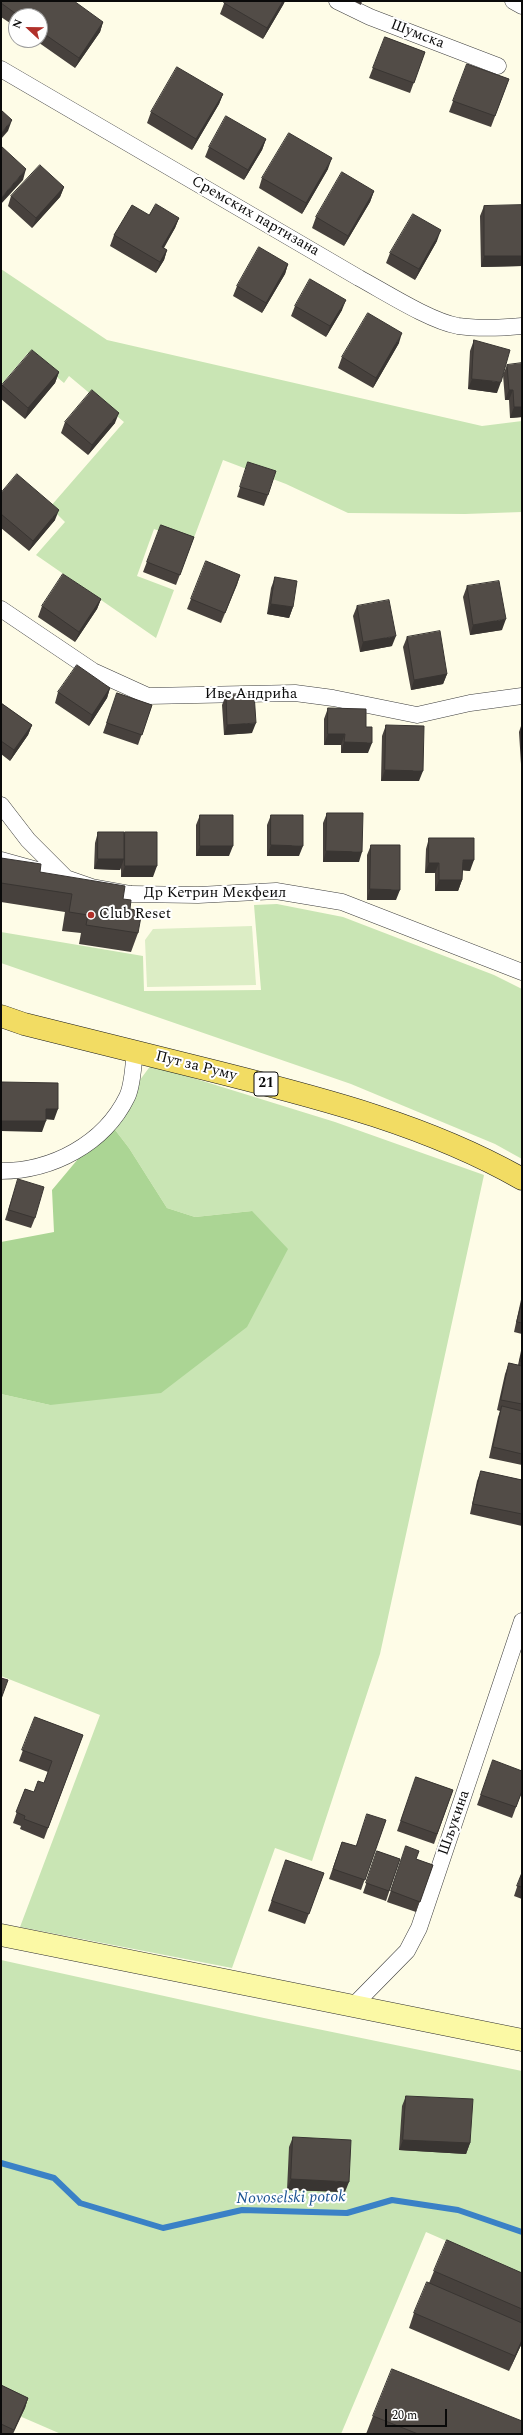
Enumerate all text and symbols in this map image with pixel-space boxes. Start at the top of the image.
north arrow [8,8,48,48]
text: N [8,16,27,31]
street label: Шумска [387,17,447,53]
street label: Сремских партизана [188,173,322,261]
street label: Иве Андрића [205,686,297,704]
street label: Др Кетрин Мекфеил [144,885,286,903]
place label: Club Reset [99,906,171,924]
marker: Club Reset [86,910,96,920]
street label: Пут за Руму [154,1048,238,1086]
road number: 21 [254,1072,278,1096]
street label: Шљукина [435,1788,475,1858]
water label: Novoselski potok [236,2188,346,2210]
scale bar [387,2401,449,2427]
text: 20 m [392,2406,417,2425]

